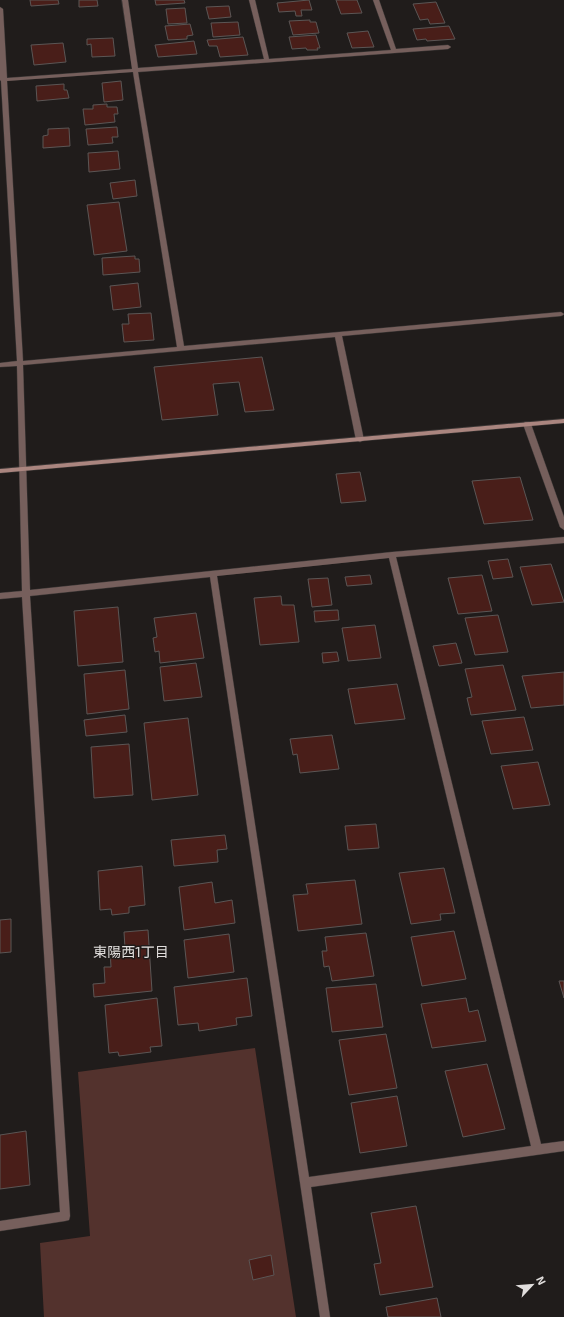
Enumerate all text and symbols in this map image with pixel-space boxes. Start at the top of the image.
district label: 東陽西1丁目 [93,943,169,960]
north arrow [512,1265,552,1305]
text: N [534,1274,549,1287]

